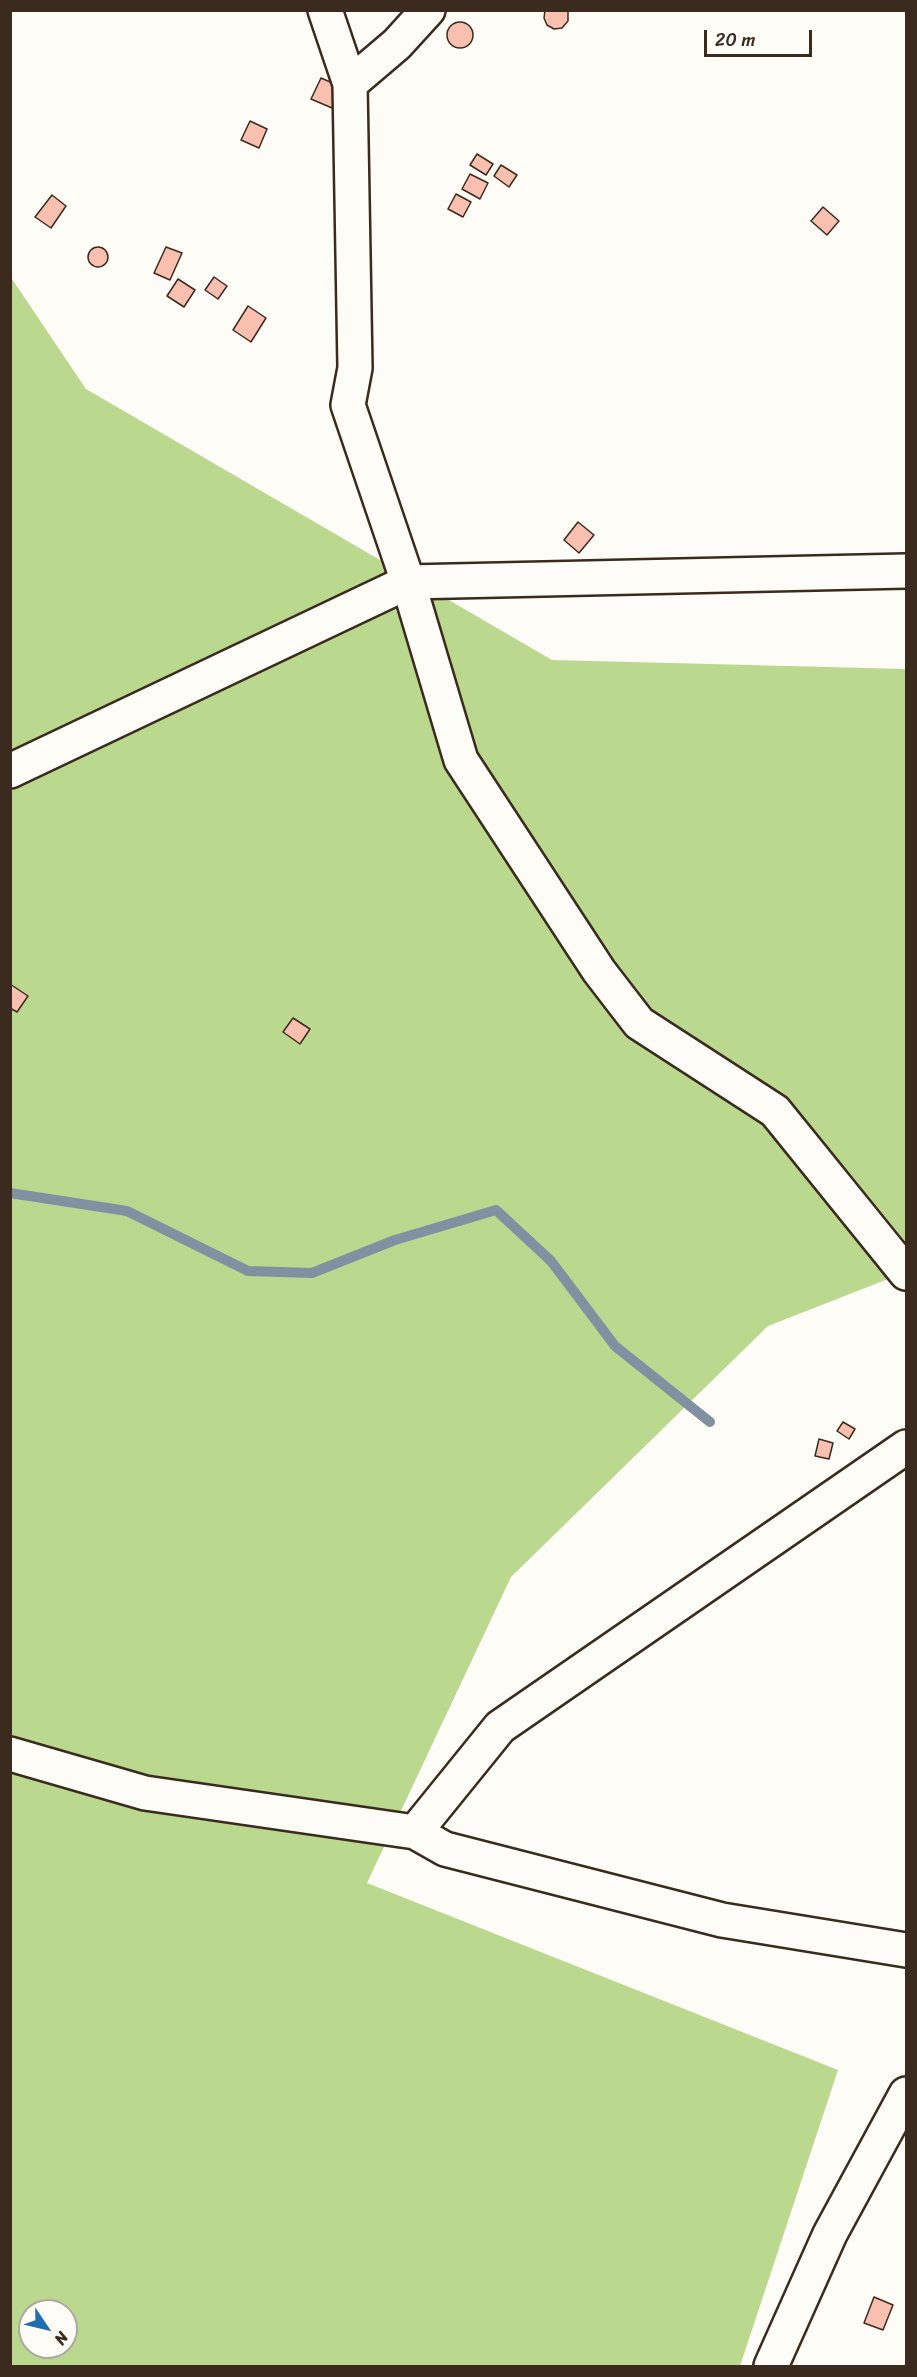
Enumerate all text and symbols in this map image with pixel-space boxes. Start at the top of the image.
scale bar [707,18,815,56]
text: 20 m [715,24,755,56]
north arrow [18,2299,78,2359]
text: N [46,2326,77,2351]

